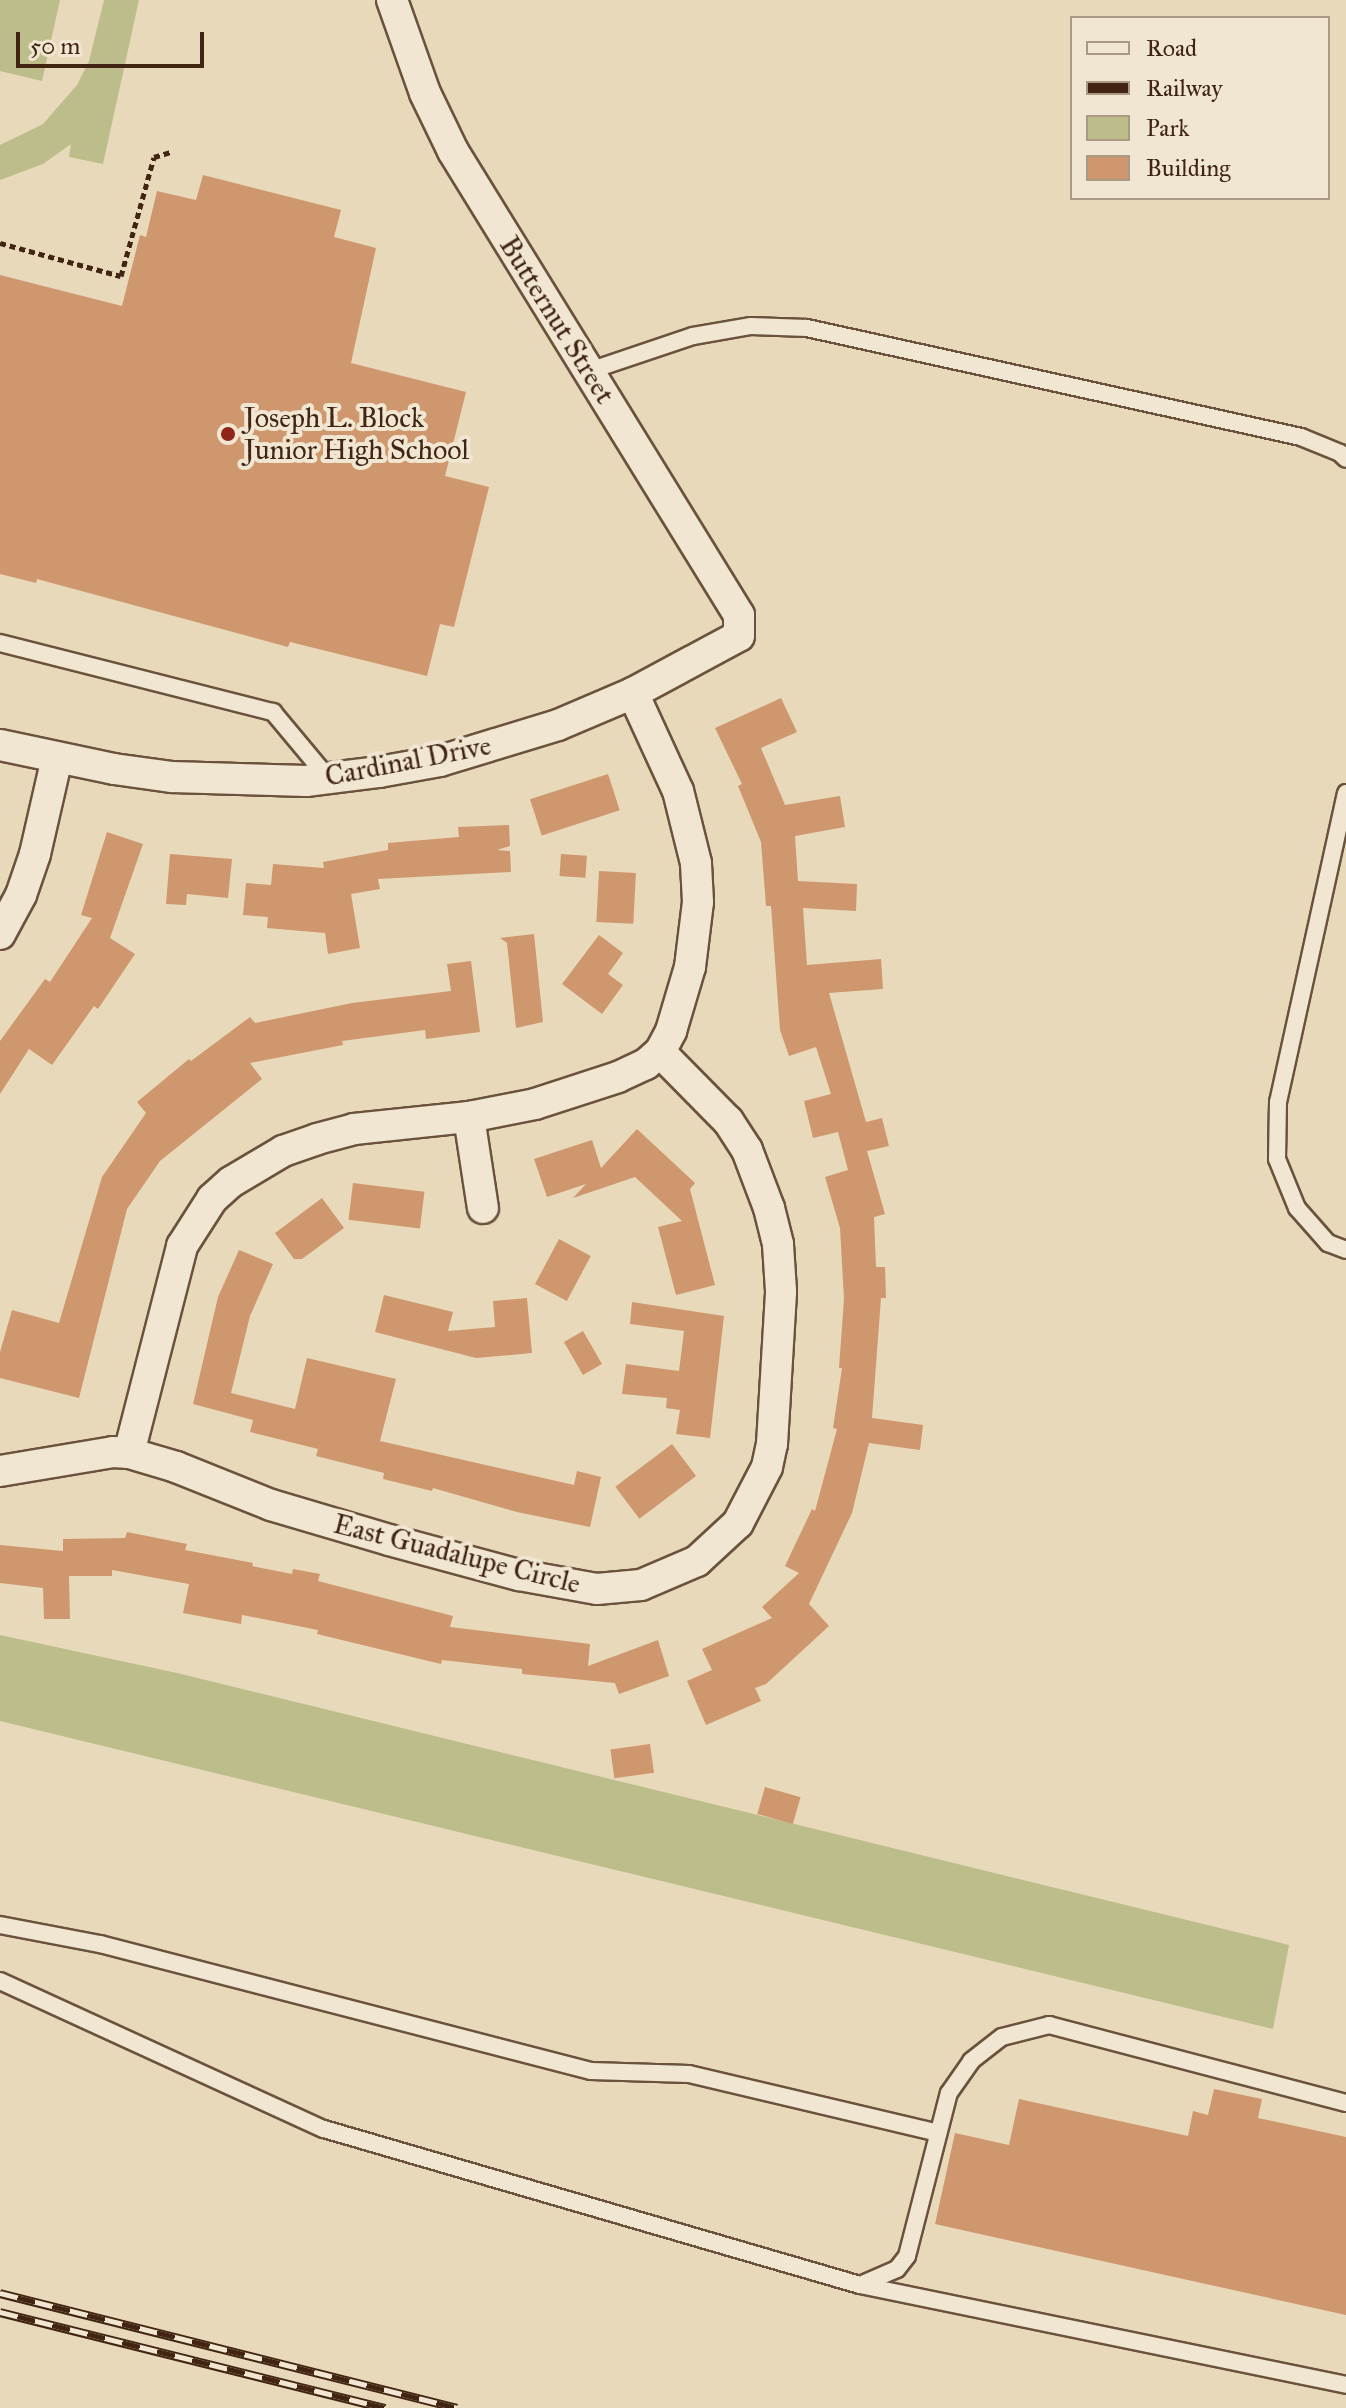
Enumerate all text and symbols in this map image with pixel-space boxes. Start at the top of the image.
scale bar [20,16,208,66]
legend [1070,16,1330,200]
text: 50 m [30,31,80,61]
text: Road [1146,33,1197,63]
text: Railway [1146,73,1223,103]
text: Park [1146,113,1189,143]
text: Building [1146,153,1231,183]
street label: Butternut Street [492,230,622,410]
place label: Joseph L. Block Junior High School [244,401,469,467]
marker: Joseph L. Block Junior High School [219,425,237,443]
street label: Cardinal Drive [322,728,494,794]
street label: East Guadalupe Circle [330,1507,584,1601]

